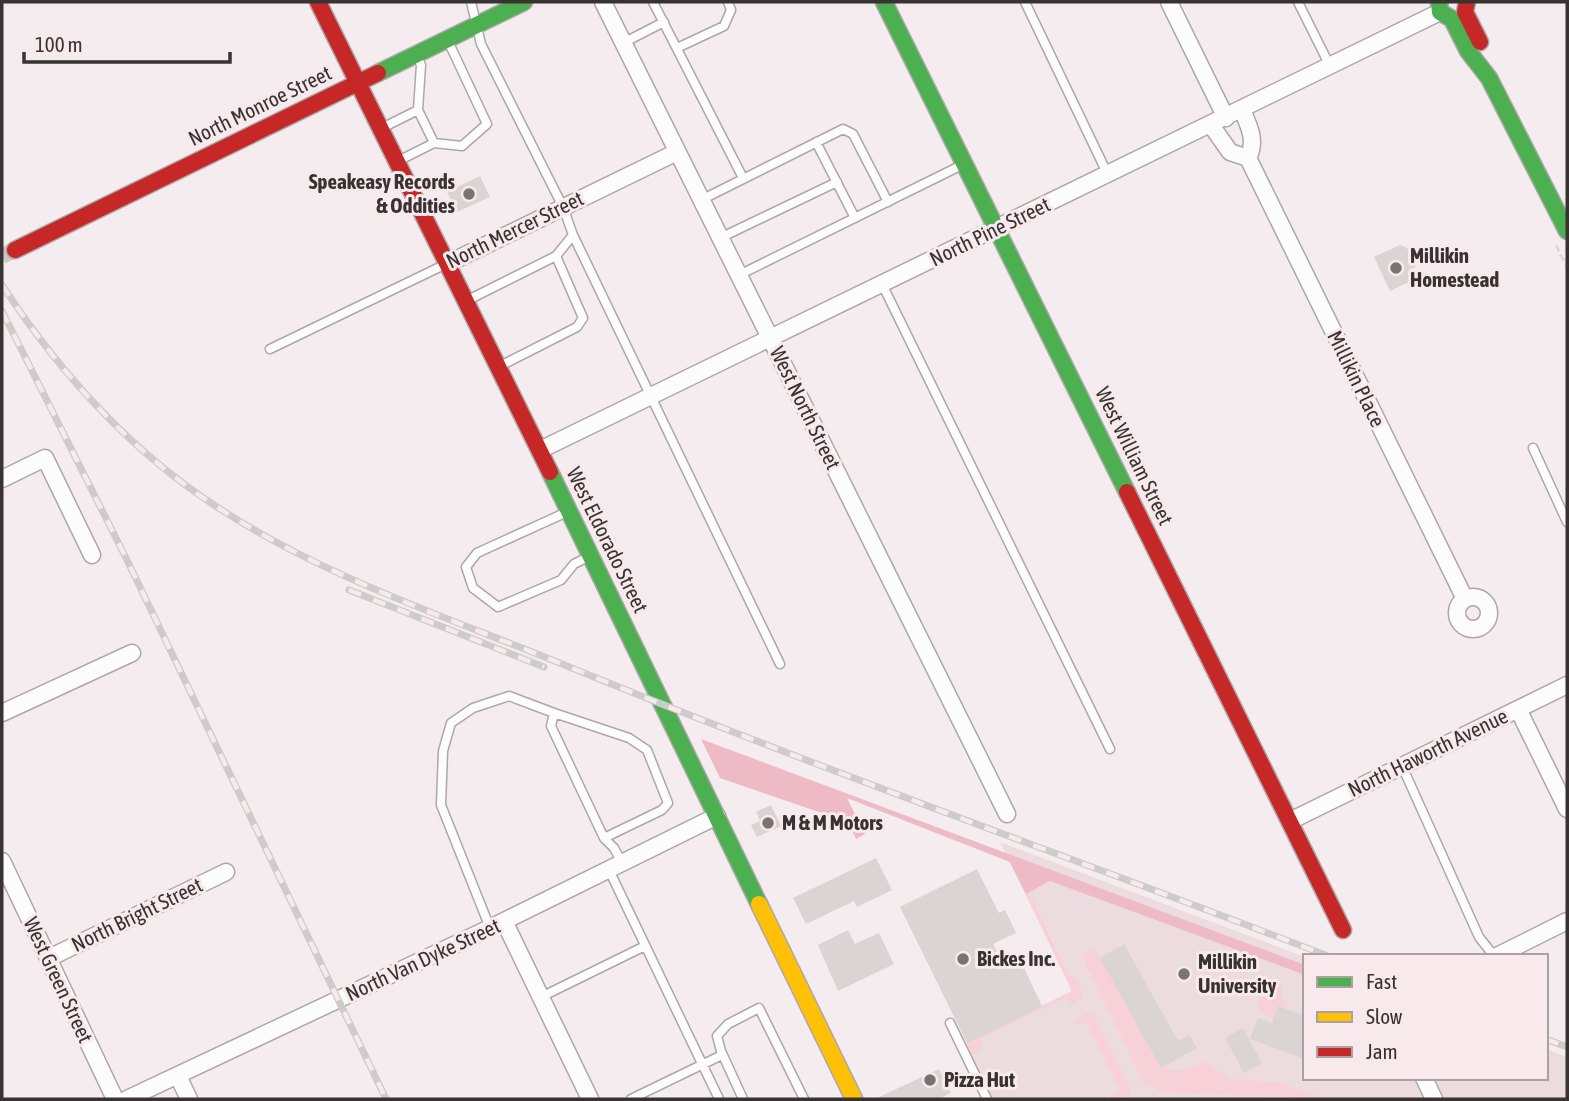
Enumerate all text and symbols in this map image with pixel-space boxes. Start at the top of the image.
scale bar [24,21,231,65]
text: 100 m [35,32,83,56]
street label: North Monroe Street [184,60,335,150]
place label: Speakeasy Records & Oddities [309,169,456,217]
street label: North Mercer Street [442,186,587,273]
marker: Speakeasy Records & Oddities [461,186,477,202]
street label: North Pine Street [926,192,1054,271]
place label: Millikin Homestead [1410,243,1499,291]
marker: Millikin Homestead [1388,260,1404,276]
street label: Millikin Place [1323,326,1391,431]
street label: West North Street [766,342,846,473]
street label: West William Street [1091,383,1179,528]
street label: West Eldorado Street [562,463,654,616]
street label: North Haworth Avenue [1344,703,1511,801]
place label: M & M Motors [782,810,884,834]
marker: M & M Motors [760,815,776,831]
street label: North Bright Street [67,872,206,956]
street label: West Green Street [19,913,98,1046]
street label: North Van Dyke Street [342,913,504,1005]
place label: Bickes Inc. [977,946,1056,970]
place label: Millikin University [1198,949,1277,997]
marker: Bickes Inc. [955,951,971,967]
legend [1303,954,1548,1080]
marker: Millikin University [1176,966,1192,982]
text: Fast [1366,969,1397,993]
text: Slow [1366,1004,1403,1028]
text: Jam [1366,1039,1398,1063]
place label: Pizza Hut [944,1067,1015,1091]
marker: Pizza Hut [922,1072,938,1088]

